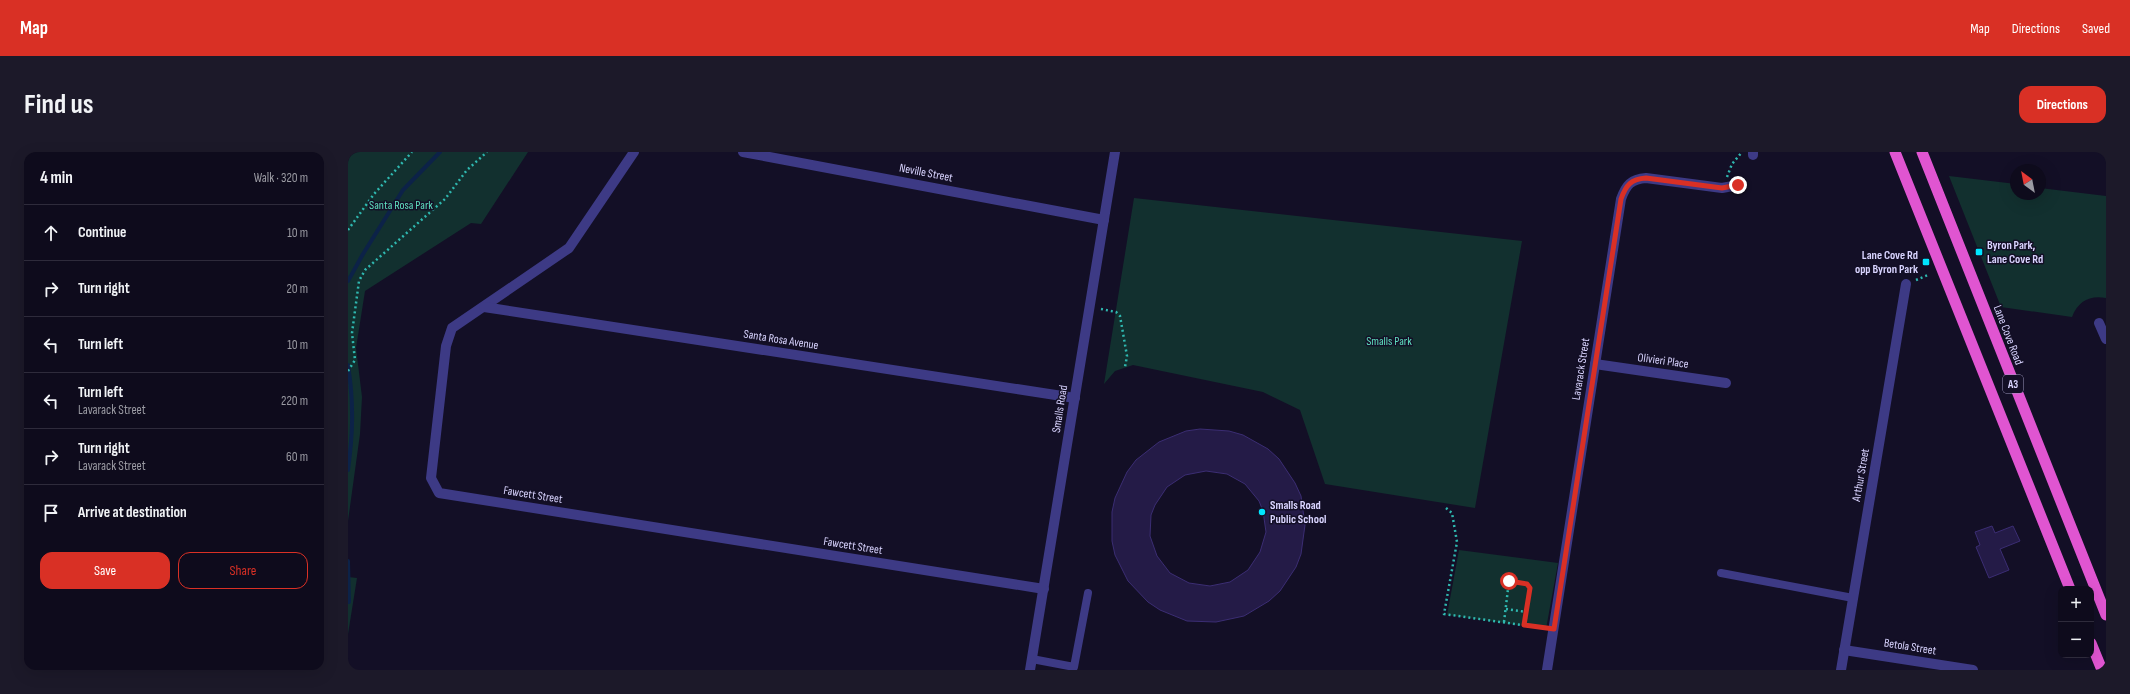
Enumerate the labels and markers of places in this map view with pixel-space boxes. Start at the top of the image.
place label: Byron Park, Lane Cove Rd [1987,238,2043,267]
marker: Byron Park, Lane Cove Rd [1974,247,1984,257]
place label: Lane Cove Rd opp Byron Park [1855,248,1918,277]
marker: Lane Cove Rd opp Byron Park [1921,257,1931,267]
place label: Smalls Road Public School [1270,498,1327,527]
marker: Smalls Road Public School [1257,507,1267,517]

